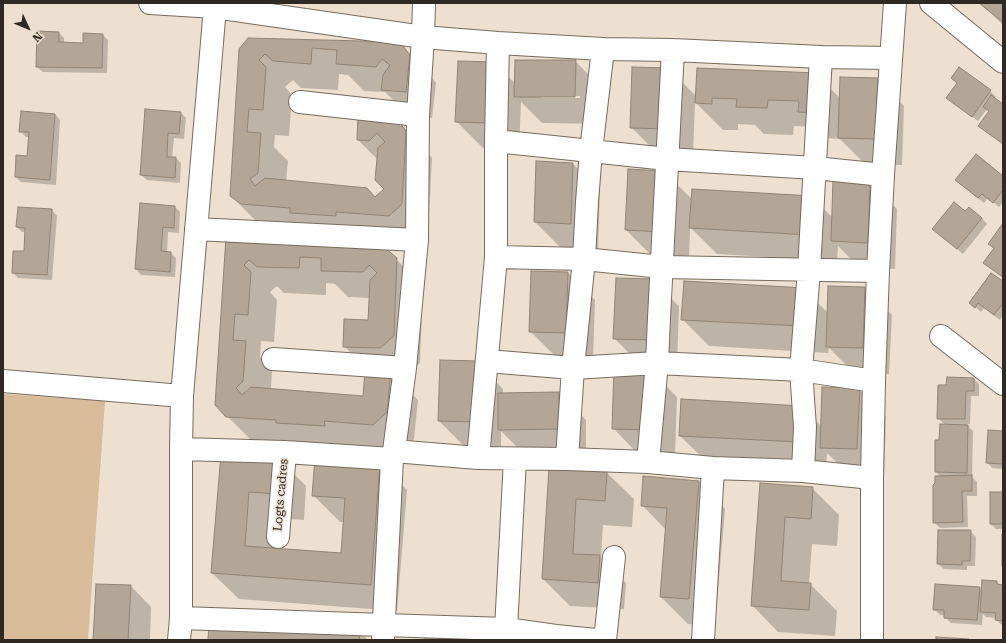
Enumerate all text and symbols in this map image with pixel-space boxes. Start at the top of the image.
north arrow [8,8,48,48]
text: N [29,29,45,44]
street label: Logts cadres [271,458,291,532]

